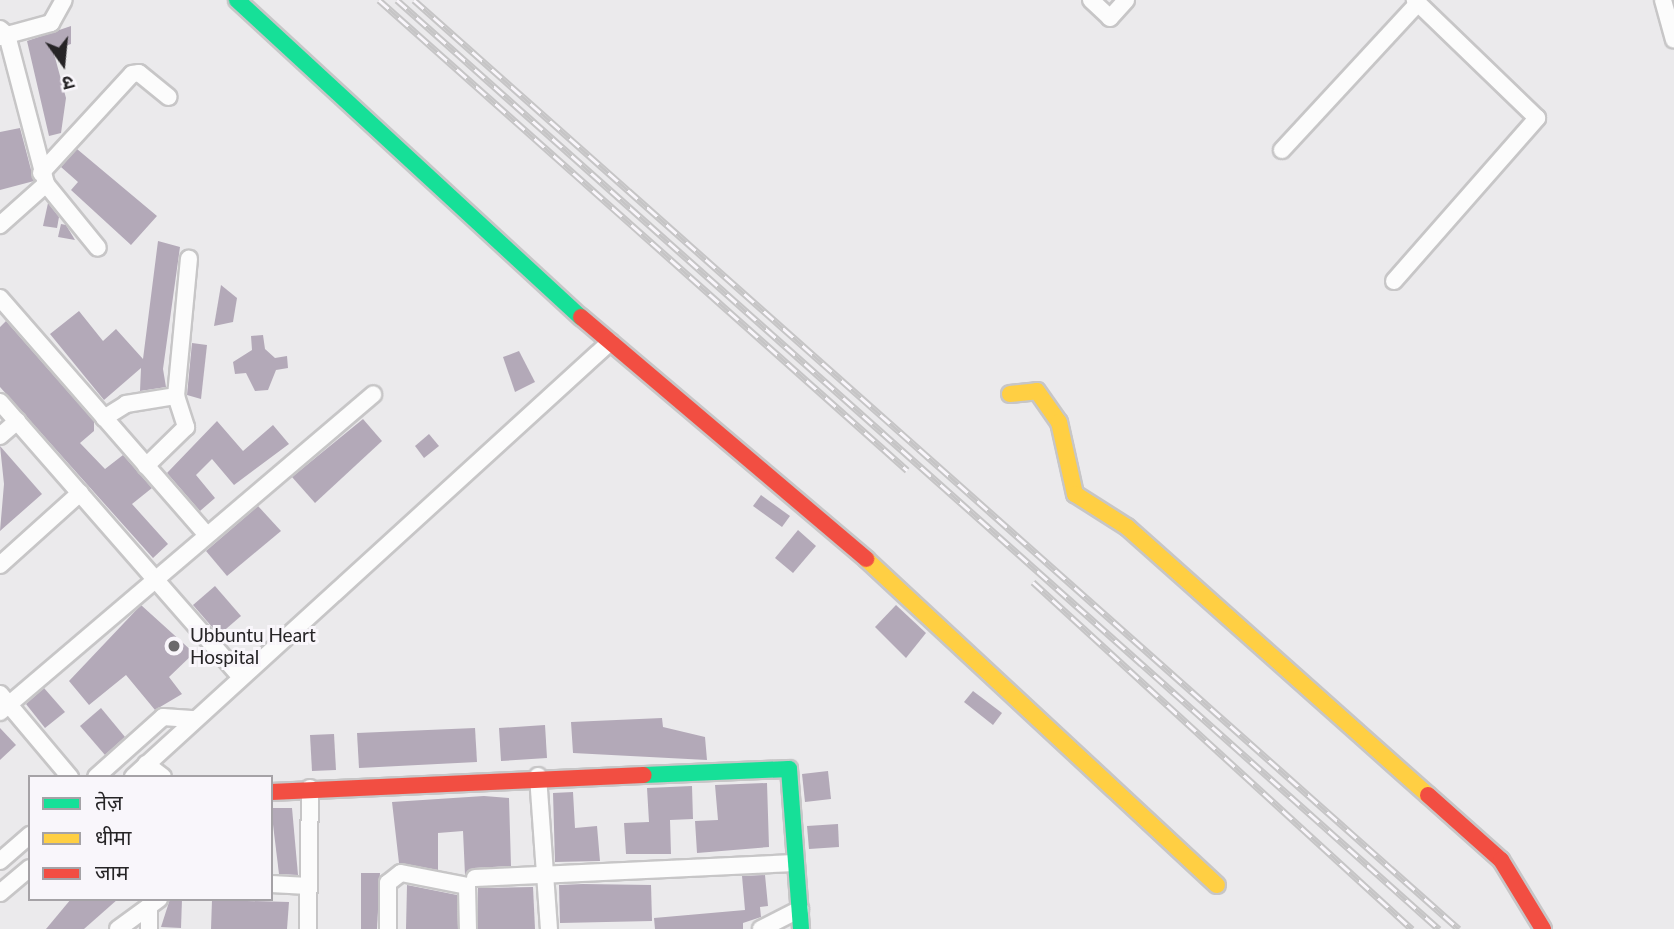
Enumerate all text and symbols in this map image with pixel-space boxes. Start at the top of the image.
north arrow [28,28,98,98]
text: उ [60,71,77,96]
place label: Ubbuntu Heart Hospital [190,624,316,668]
marker: Ubbuntu Heart Hospital [164,636,184,656]
legend [28,775,273,901]
text: तेज़ [95,789,123,814]
text: धीमा [95,824,131,849]
text: जाम [95,859,129,884]

